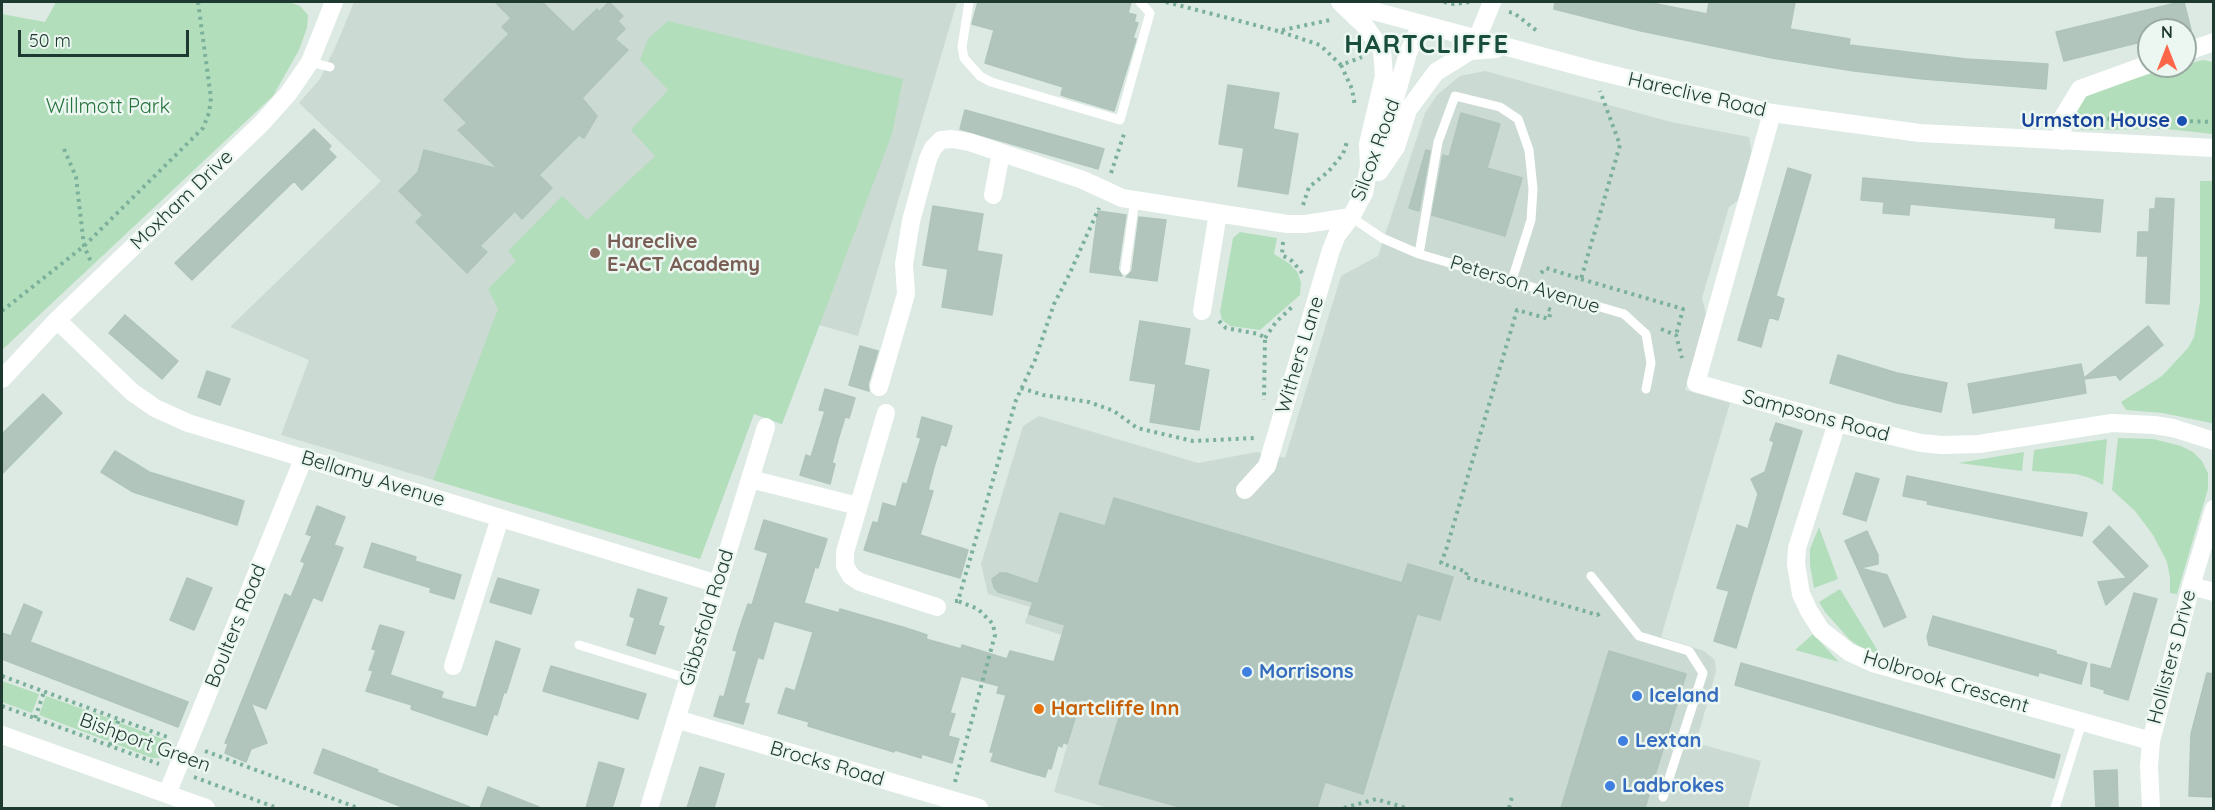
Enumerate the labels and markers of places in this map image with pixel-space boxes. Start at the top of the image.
place label: Urmston House [2021,109,2170,133]
marker: Urmston House [2175,114,2189,128]
place label: Hareclive E-ACT Academy [607,230,760,277]
marker: Hareclive E-ACT Academy [588,246,602,260]
place label: Morrisons [1259,660,1354,684]
marker: Morrisons [1240,665,1254,679]
place label: Iceland [1649,684,1719,708]
marker: Iceland [1630,689,1644,703]
place label: Hartcliffe Inn [1051,697,1179,721]
marker: Hartcliffe Inn [1032,702,1046,716]
place label: Lextan [1635,729,1701,753]
marker: Lextan [1616,734,1630,748]
place label: Ladbrokes [1622,774,1724,798]
marker: Ladbrokes [1603,779,1617,793]

